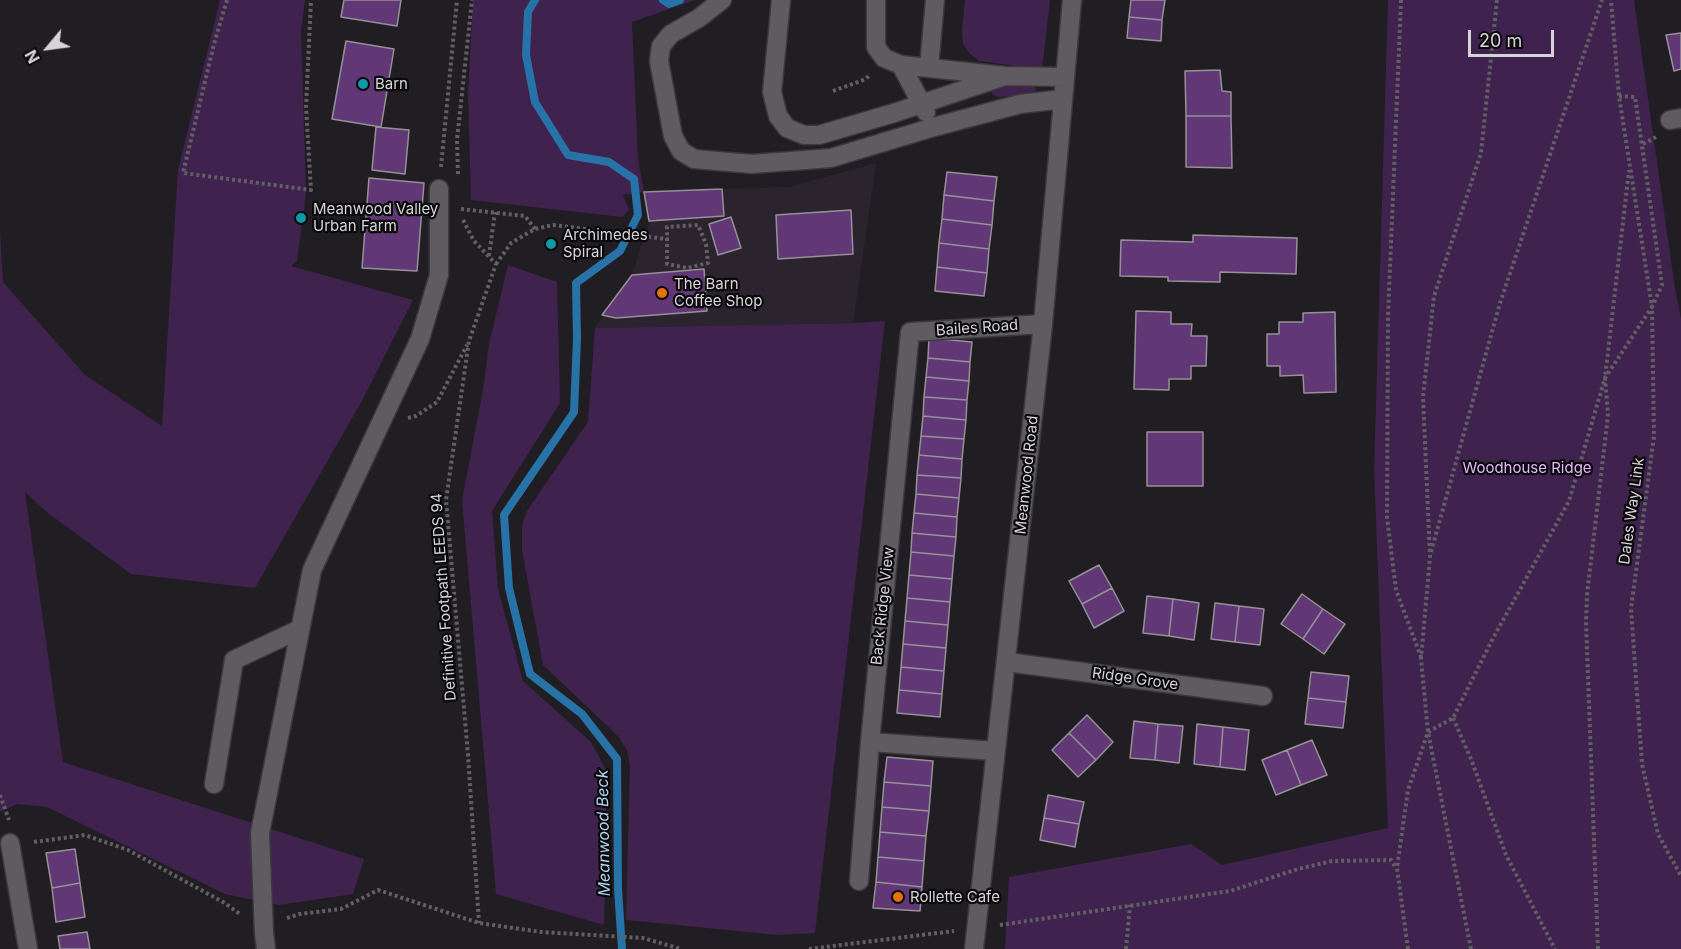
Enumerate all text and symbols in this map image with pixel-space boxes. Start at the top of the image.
north arrow [18,18,78,78]
scale bar [1471,18,1556,56]
text: 20 m [1479,30,1522,51]
text: N [21,47,44,67]
place label: Barn [375,75,408,93]
marker: Barn [356,77,370,91]
place label: Meanwood Valley Urban Farm [313,200,438,235]
marker: Meanwood Valley Urban Farm [294,211,308,225]
place label: Archimedes Spiral [563,226,648,261]
marker: Archimedes Spiral [544,237,558,251]
place label: The Barn Coffee Shop [674,275,762,310]
marker: The Barn Coffee Shop [655,286,669,300]
street label: Bailes Road [935,316,1019,340]
street label: Meanwood Road [1012,415,1042,535]
street label: Dales Way Link [1616,456,1648,566]
park label: Woodhouse Ridge [1462,459,1592,477]
street label: Definitive Footpath LEEDS 94 [428,493,460,701]
street label: Back Ridge View [868,546,898,666]
street label: Ridge Grove [1091,664,1179,694]
water label: Meanwood Beck [593,769,615,897]
place label: Rollette Cafe [910,888,1000,906]
marker: Rollette Cafe [891,890,905,904]

